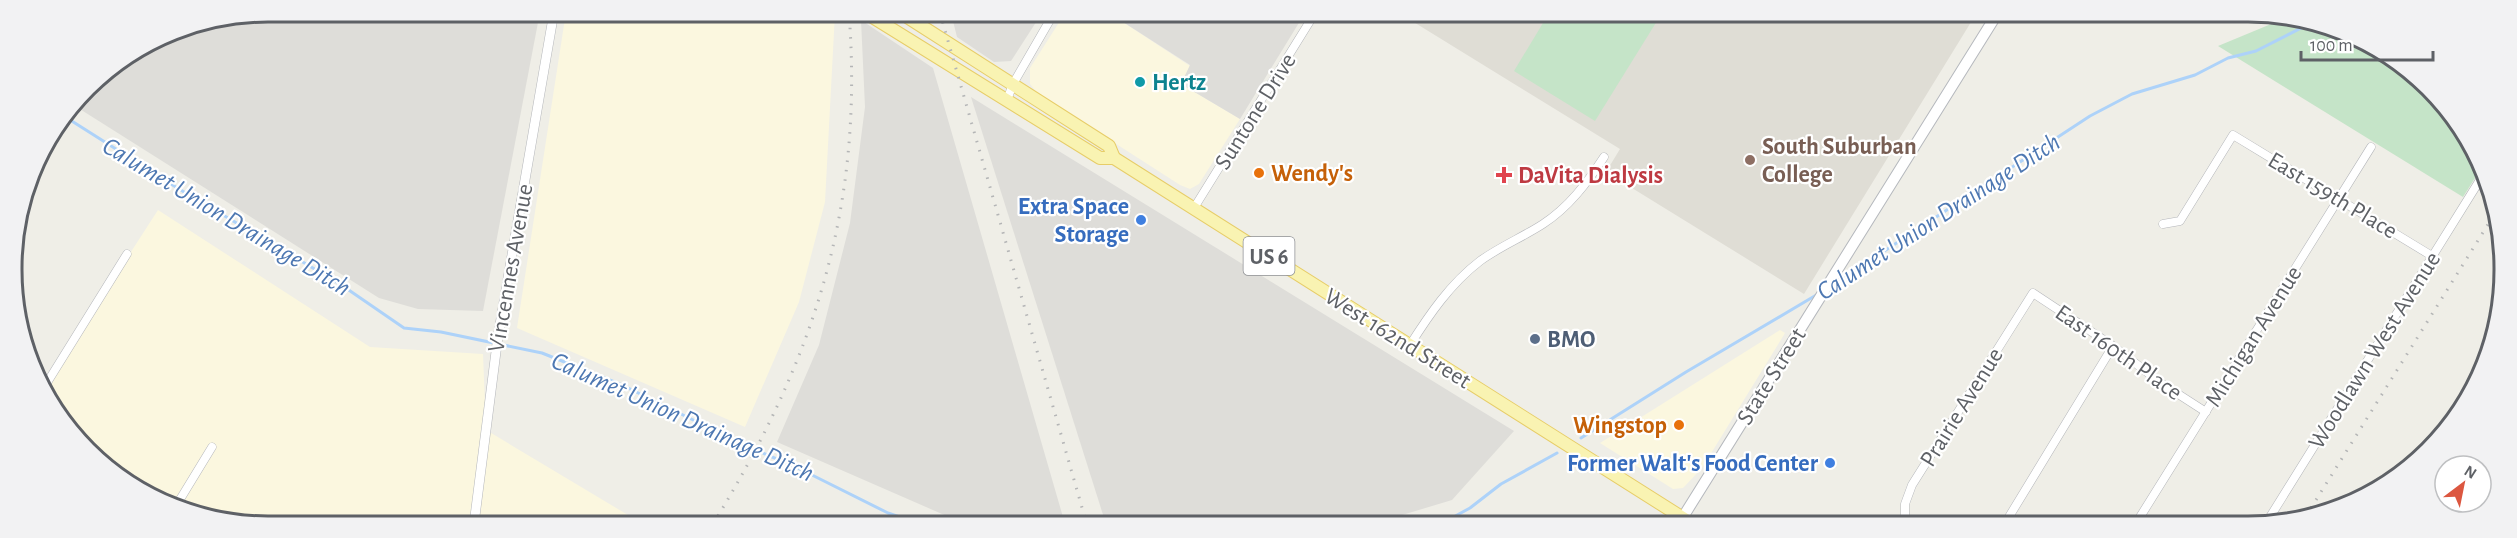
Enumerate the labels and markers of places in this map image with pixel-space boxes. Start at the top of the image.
place label: Hertz [1152,71,1206,95]
marker: Hertz [1133,75,1147,89]
place label: South Suburban College [1762,135,1917,187]
marker: South Suburban College [1743,153,1757,167]
place label: Wendy's [1271,162,1353,186]
place label: DaVita Dialysis [1518,164,1663,188]
marker: Wendy's [1252,166,1266,180]
marker: DaVita Dialysis [1495,166,1513,184]
place label: Extra Space Storage [1018,195,1129,247]
marker: Extra Space Storage [1134,213,1148,227]
place label: BMO [1547,328,1595,352]
marker: BMO [1528,332,1542,346]
place label: Wingstop [1573,414,1667,438]
marker: Wingstop [1672,418,1686,432]
place label: Former Walt's Food Center [1567,452,1819,476]
marker: Former Walt's Food Center [1823,456,1837,470]

